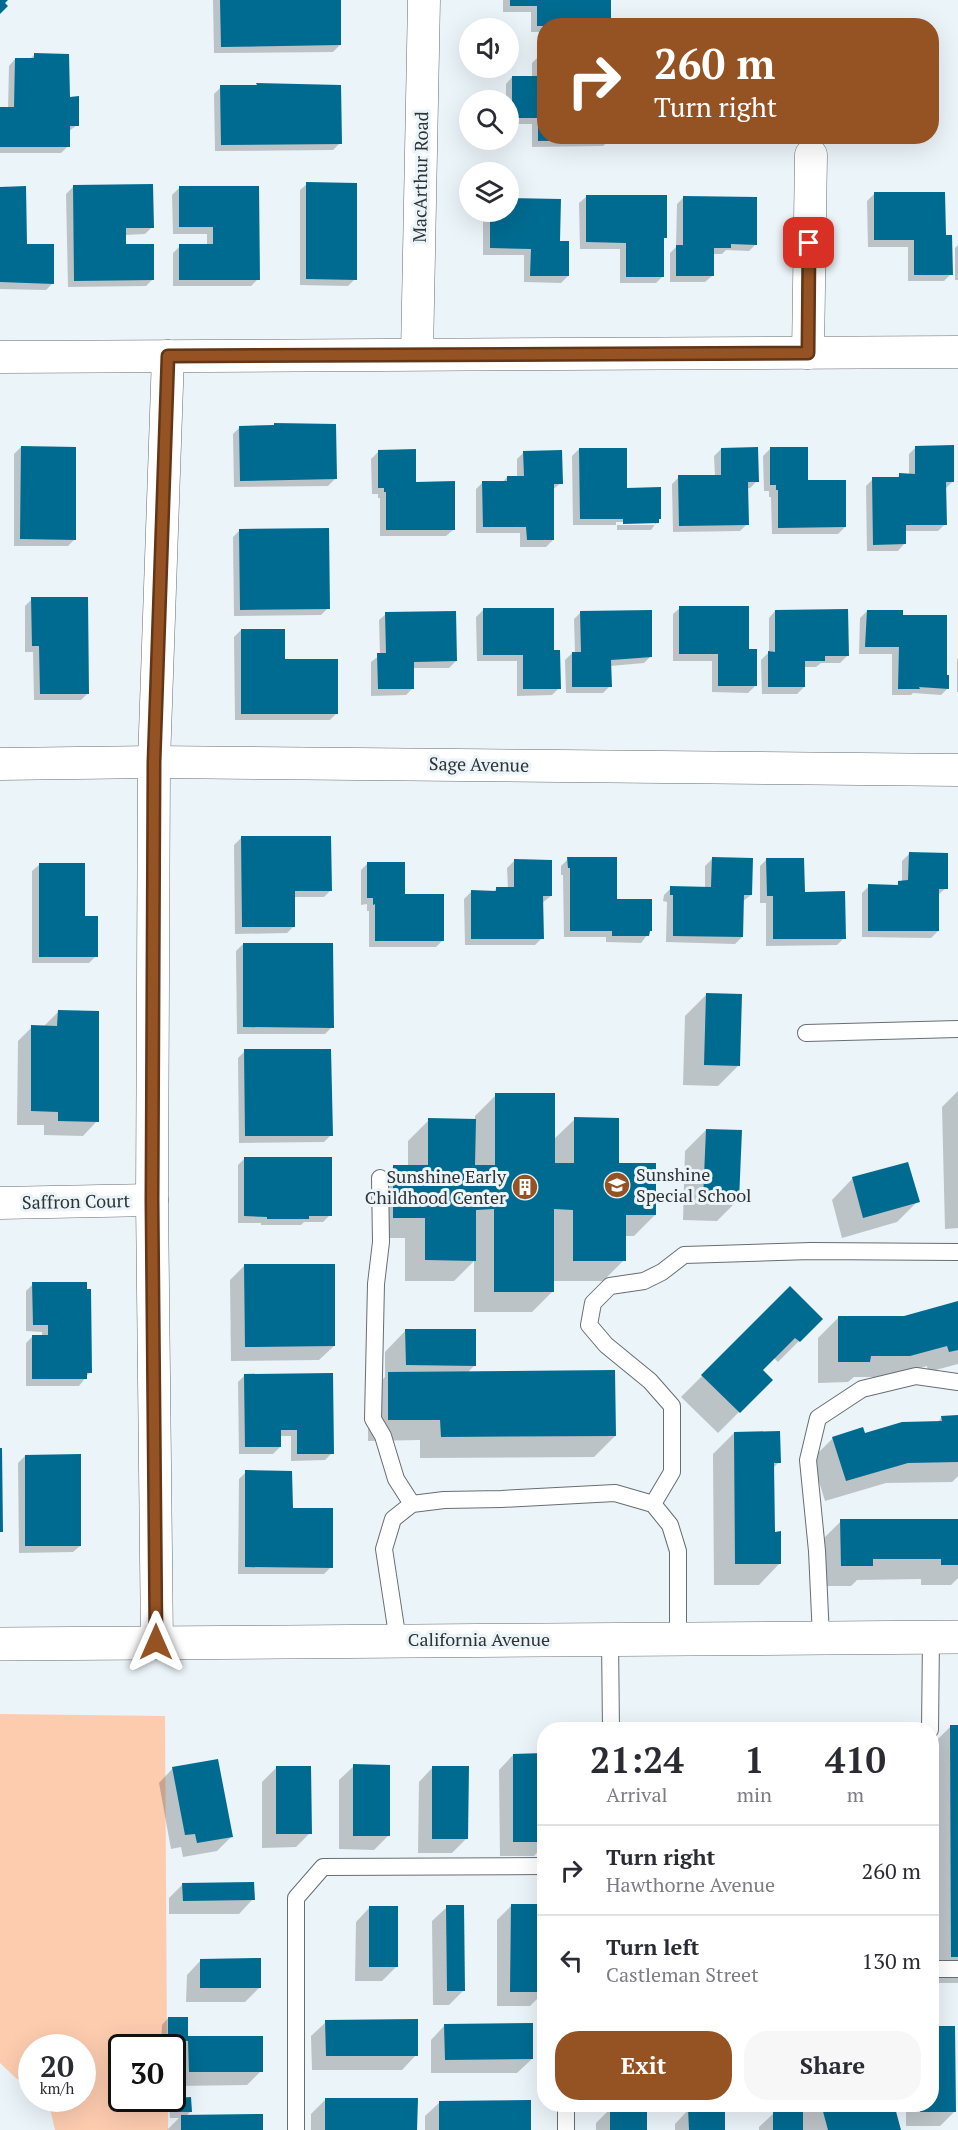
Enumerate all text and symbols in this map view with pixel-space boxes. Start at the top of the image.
map controls [459,18,519,222]
button: sound [459,18,519,78]
text: 260 m [654,35,775,91]
icon: right [555,42,633,120]
text: Turn right [654,89,777,125]
button: search [459,90,519,150]
street label: MacArthur Road [407,111,433,243]
button: layers [459,162,519,222]
pin [783,217,834,268]
icon: arrive [792,226,825,259]
street label: Sage Avenue [429,751,529,777]
place label: Sunshine Special School [636,1162,752,1207]
place label: Sunshine Early Childhood Center [365,1164,507,1209]
school or university icon: Sunshine Special School [602,1170,632,1200]
building icon: Sunshine Early Childhood Center [510,1172,540,1202]
street label: Saffron Court [22,1188,131,1214]
position arrow [124,1610,188,1674]
street label: California Avenue [408,1627,550,1651]
text: 21:24 [590,1736,684,1783]
text: 1 [744,1736,765,1783]
text: 410 [825,1736,886,1783]
text: Arrival [606,1781,668,1808]
text: min [737,1781,772,1808]
text: m [847,1781,864,1808]
text: Turn right [606,1842,715,1871]
icon: right [555,1854,588,1887]
text: 260 m [861,1856,921,1885]
text: Hawthorne Avenue [606,1871,775,1898]
text: Turn left [606,1932,699,1961]
icon: left [555,1944,588,1977]
text: 130 m [861,1946,921,1975]
text: Castleman Street [606,1961,759,1988]
button: Exit [555,2031,732,2100]
button: Share [744,2031,921,2100]
speed limit sign: 30 [108,2034,186,2112]
text: 20 [40,2046,74,2086]
text: km/h [40,2078,74,2098]

